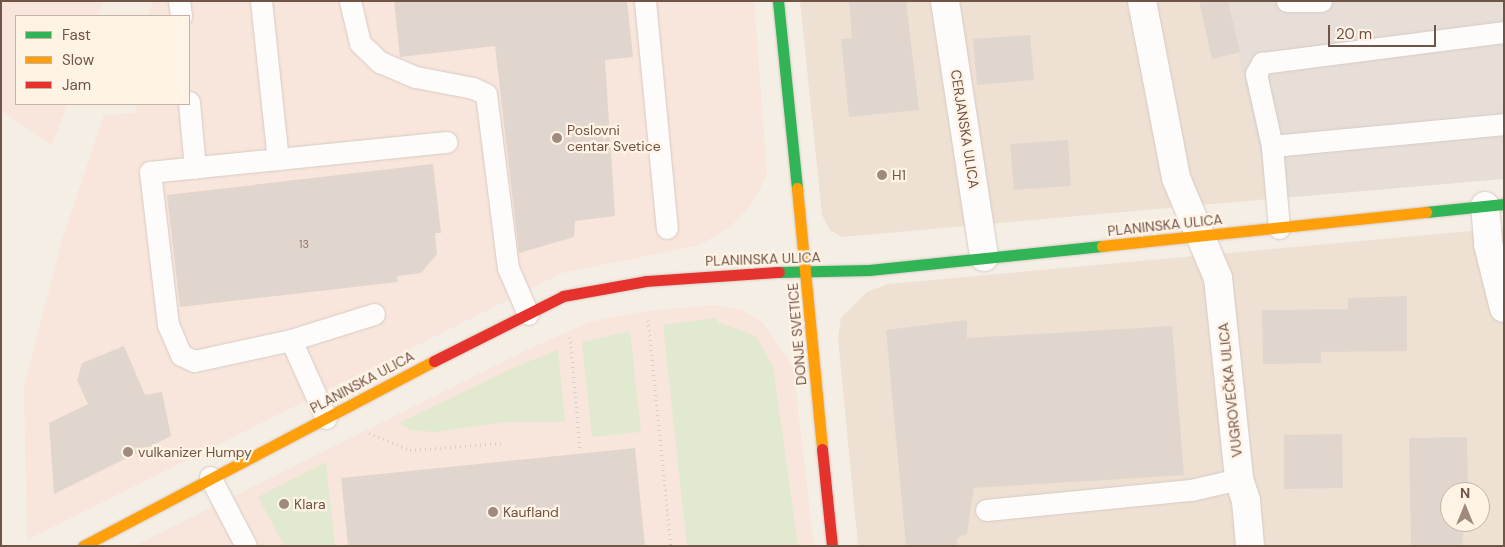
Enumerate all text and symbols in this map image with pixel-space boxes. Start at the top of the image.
legend [15,15,190,105]
scale bar [1330,15,1438,47]
text: 20 m [1336,24,1372,44]
text: Fast [62,25,91,45]
text: Slow [62,50,94,70]
street label: CERJANSKA ULICA [947,68,983,190]
text: Jam [62,75,91,95]
place label: Poslovni centar Svetice [567,122,661,154]
marker: Poslovni centar Svetice [551,132,563,144]
place label: H1 [892,167,906,183]
marker: H1 [876,169,888,181]
street label: PLANINSKA ULICA [1107,211,1223,239]
house number: 13 [299,237,309,251]
street label: PLANINSKA ULICA [705,249,821,269]
street label: DONJE SVETICE [784,282,810,386]
street label: VUGROVEČKA ULICA [1215,322,1245,458]
street label: PLANINSKA ULICA [307,347,417,417]
place label: vulkanizer Humpy [138,444,252,460]
marker: vulkanizer Humpy [122,446,134,458]
north arrow [1440,482,1490,532]
text: N [1460,484,1470,502]
place label: Klara [294,496,326,512]
marker: Klara [278,498,290,510]
place label: Kaufland [503,504,559,520]
marker: Kaufland [487,506,499,518]

